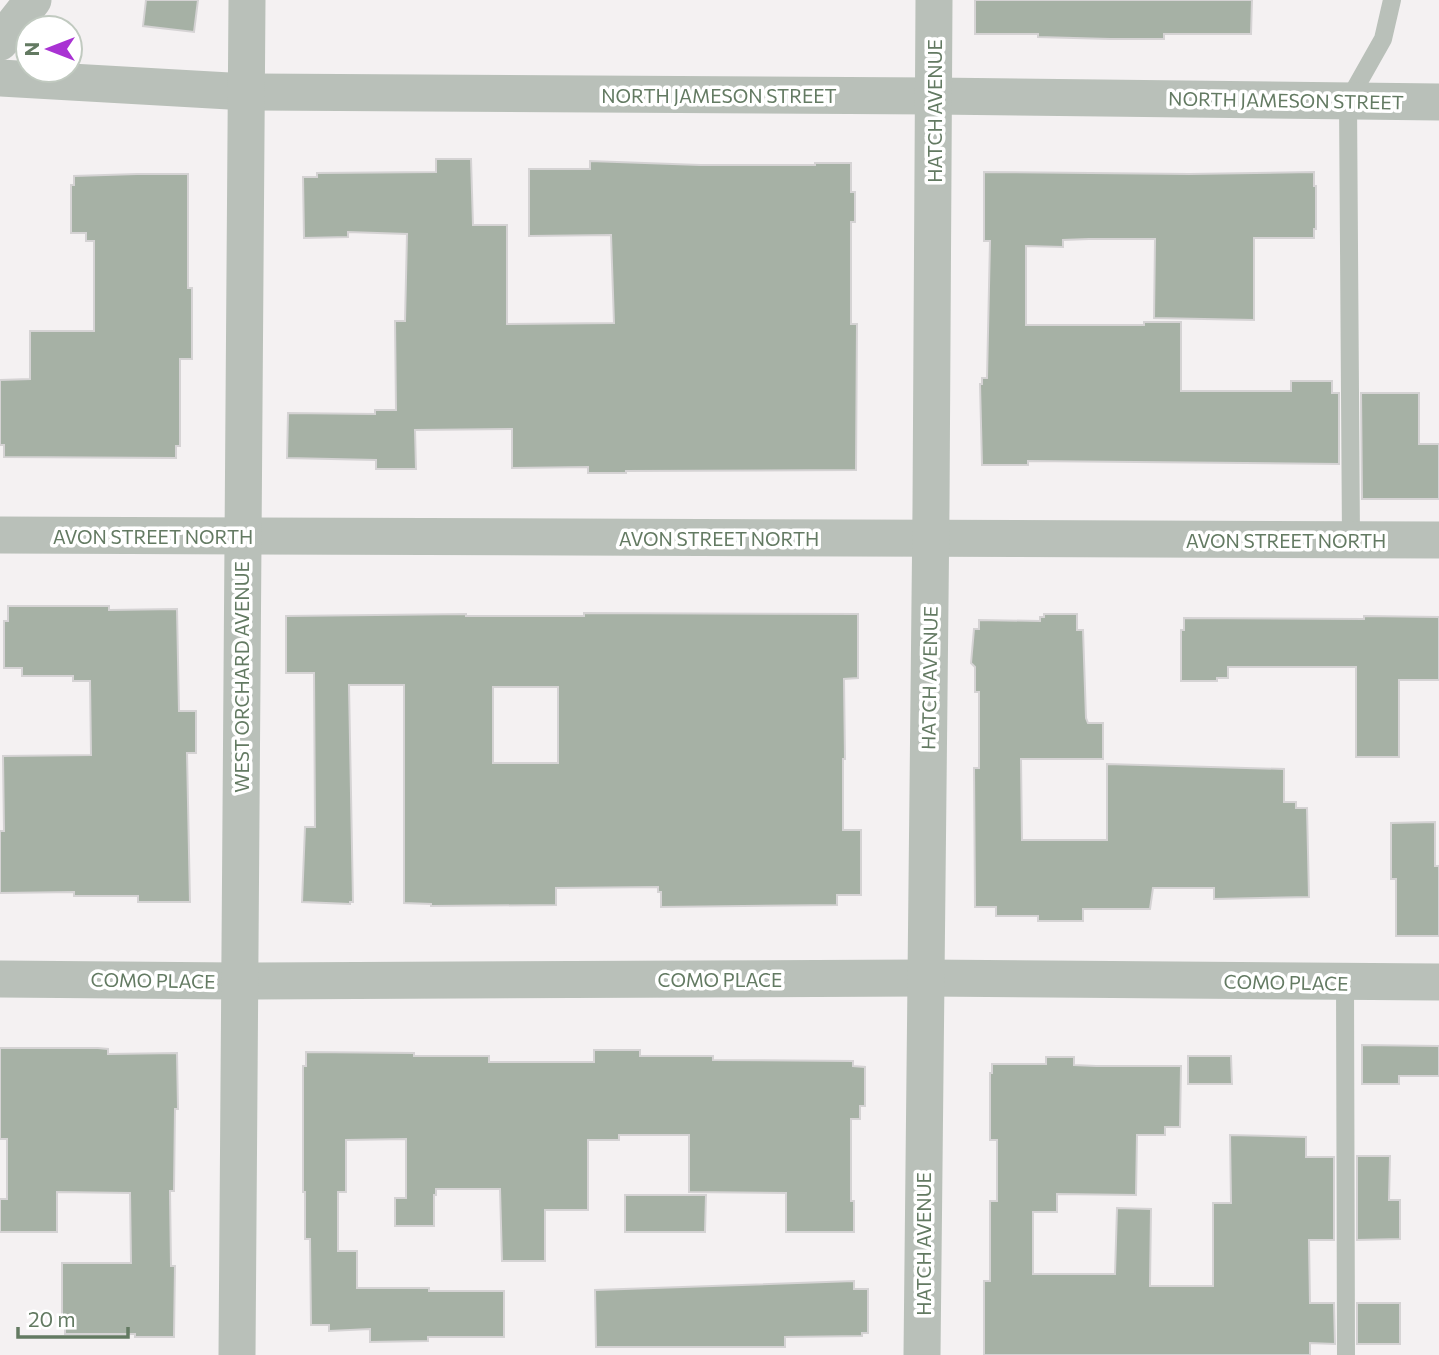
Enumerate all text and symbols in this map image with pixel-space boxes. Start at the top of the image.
north arrow [14,14,84,84]
street label: HATCH AVENUE [923,39,946,183]
text: N [20,42,43,56]
street label: NORTH JAMESON STREET [601,84,837,107]
street label: NORTH JAMESON STREET [1168,86,1404,114]
street label: AVON STREET NORTH [53,525,253,548]
street label: AVON STREET NORTH [619,527,819,550]
street label: AVON STREET NORTH [1186,529,1386,552]
street label: WEST ORCHARD AVENUE [230,561,253,793]
street label: HATCH AVENUE [916,606,942,750]
street label: COMO PLACE [90,967,216,993]
street label: COMO PLACE [658,968,782,991]
street label: COMO PLACE [1223,969,1349,995]
street label: HATCH AVENUE [912,1172,935,1316]
scale bar [18,1296,128,1340]
text: 20 m [28,1306,76,1331]

